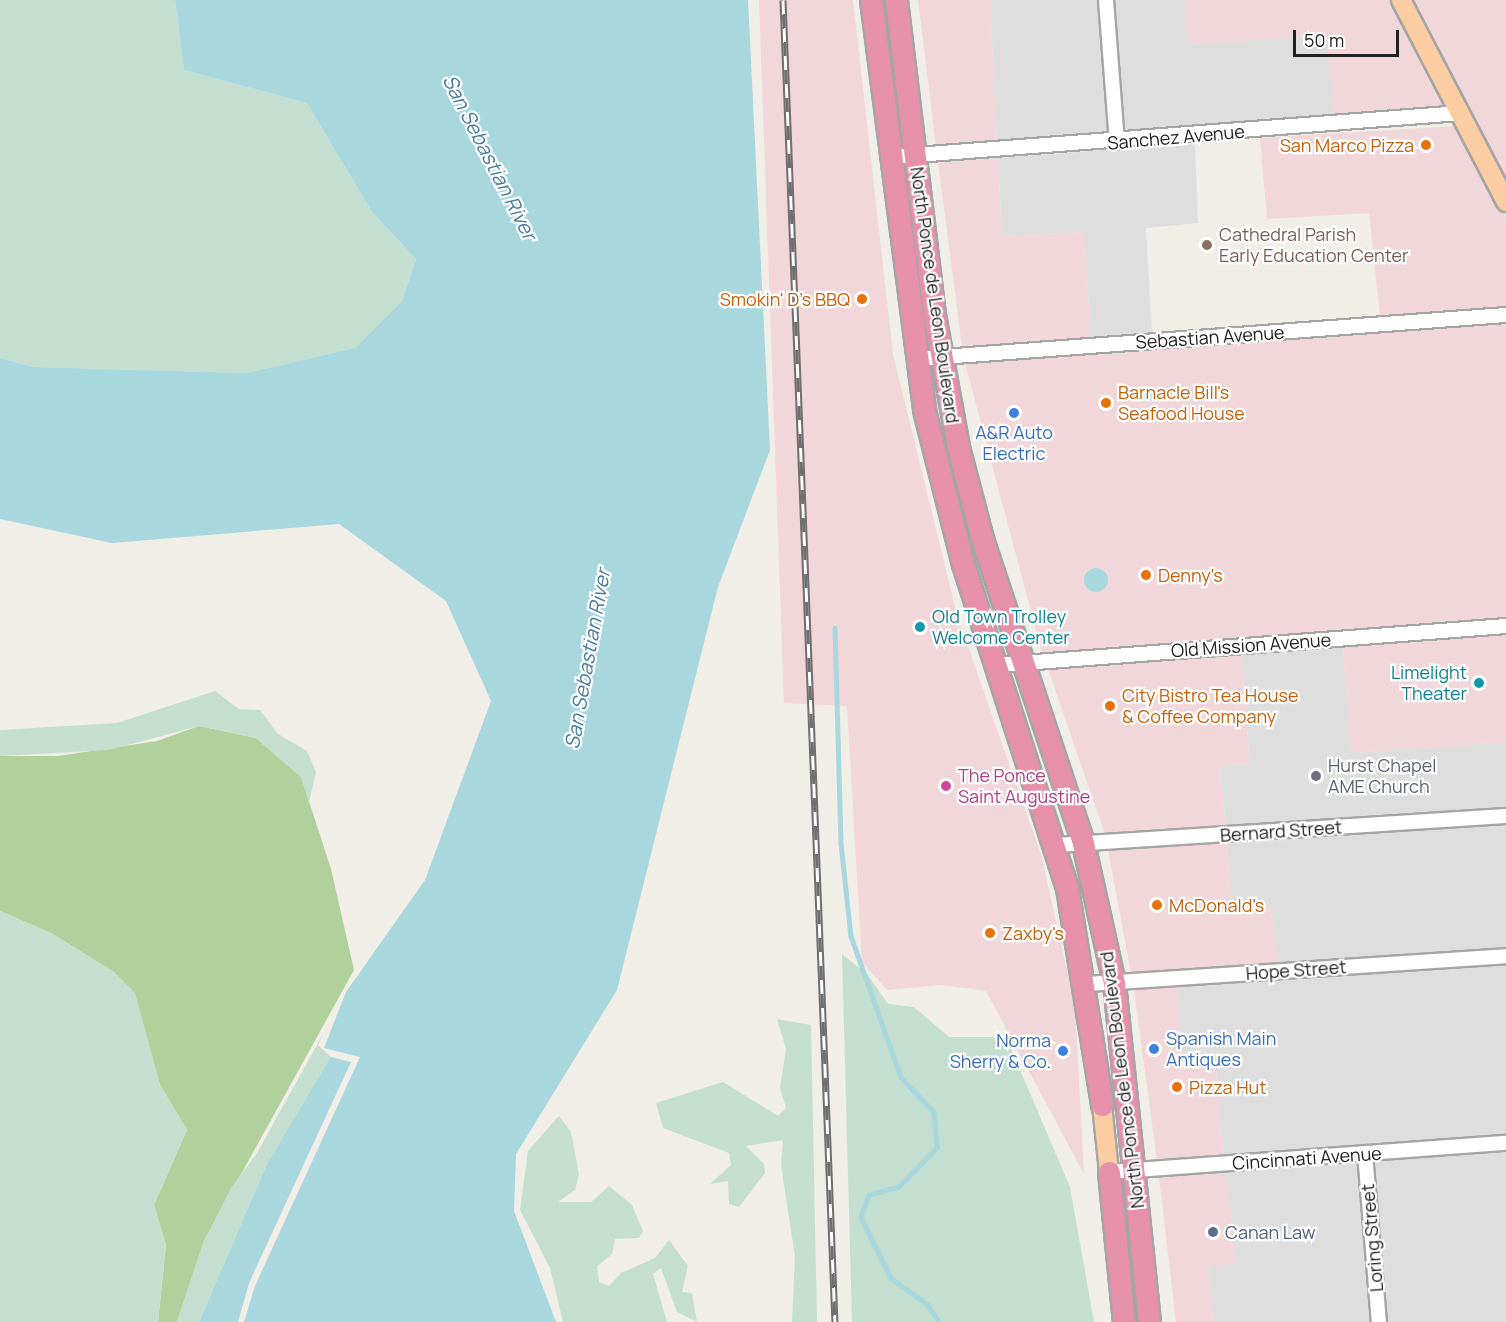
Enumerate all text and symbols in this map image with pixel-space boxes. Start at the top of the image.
scale bar [1296,18,1402,56]
text: 50 m [1304,28,1344,52]
water label: San Sebastian River [438,70,542,244]
street label: Sanchez Avenue [1106,120,1246,154]
place label: San Marco Pizza [1280,134,1414,156]
marker: San Marco Pizza [1419,138,1433,152]
street label: North Ponce de Leon Boulevard [906,165,964,425]
place label: Cathedral Parish Early Education Center [1219,224,1409,266]
marker: Cathedral Parish Early Education Center [1200,238,1214,252]
place label: Smokin' D's BBQ [720,288,850,310]
marker: Smokin' D's BBQ [855,292,869,306]
street label: Sebastian Avenue [1135,321,1285,353]
place label: Barnacle Bill's Seafood House [1118,382,1245,424]
marker: Barnacle Bill's Seafood House [1099,396,1113,410]
marker: A&R Auto Electric [1007,406,1021,420]
place label: A&R Auto Electric [975,422,1053,464]
place label: Denny's [1158,564,1223,586]
water label: San Sebastian River [559,567,615,751]
marker: Denny's [1139,568,1153,582]
place label: Old Town Trolley Welcome Center [932,606,1070,648]
marker: Old Town Trolley Welcome Center [913,620,927,634]
street label: Old Mission Avenue [1170,629,1332,661]
place label: Limelight Theater [1391,662,1467,704]
marker: Limelight Theater [1472,676,1486,690]
place label: City Bistro Tea House & Coffee Company [1122,685,1298,728]
marker: City Bistro Tea House & Coffee Company [1103,699,1117,713]
place label: Hurst Chapel AME Church [1328,755,1436,798]
place label: The Ponce Saint Augustine [958,765,1090,808]
marker: Hurst Chapel AME Church [1309,769,1323,783]
marker: The Ponce Saint Augustine [939,779,953,793]
street label: Bernard Street [1219,816,1343,846]
place label: McDonald's [1169,894,1264,916]
marker: McDonald's [1150,898,1164,912]
place label: Zaxby's [1002,922,1064,944]
marker: Zaxby's [983,926,997,940]
street label: North Ponce de Leon Boulevard [1096,950,1148,1210]
street label: Hope Street [1245,956,1347,984]
place label: Spanish Main Antiques [1166,1028,1276,1070]
place label: Norma Sherry & Co. [950,1030,1051,1072]
marker: Spanish Main Antiques [1147,1042,1161,1056]
marker: Norma Sherry & Co. [1056,1044,1070,1058]
place label: Pizza Hut [1189,1076,1266,1098]
marker: Pizza Hut [1170,1080,1184,1094]
street label: Cincinnati Avenue [1232,1142,1382,1174]
street label: Loring Street [1357,1183,1387,1293]
place label: Canan Law [1225,1221,1316,1243]
marker: Canan Law [1206,1225,1220,1239]

